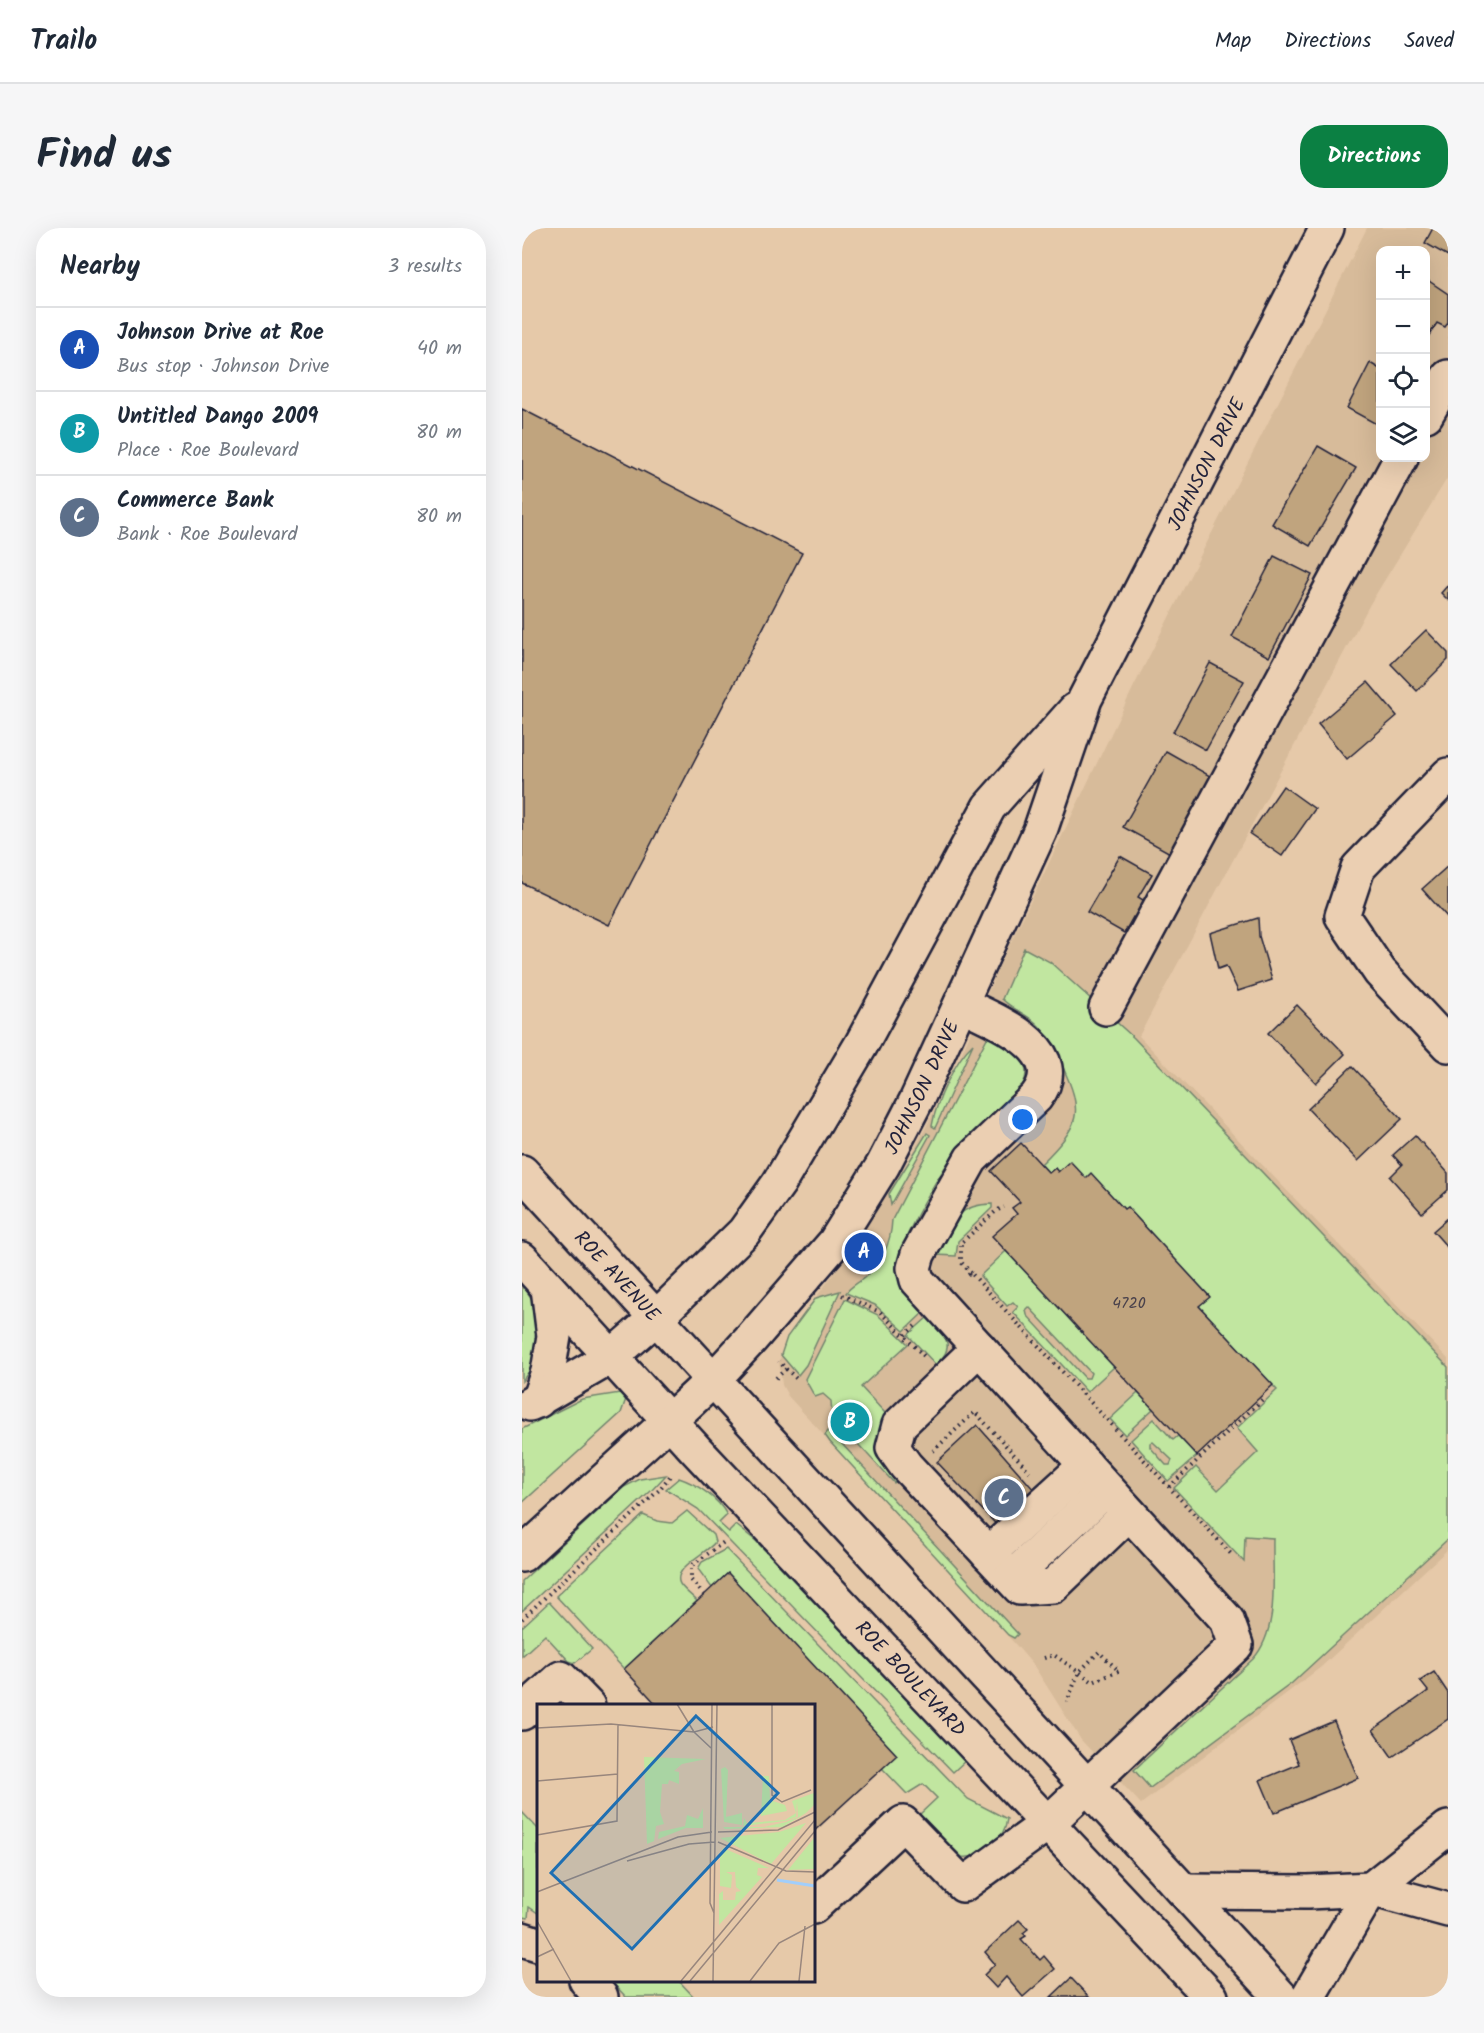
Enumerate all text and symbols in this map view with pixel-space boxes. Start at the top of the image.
text: Trailo [30,19,97,64]
text: Map [1215,25,1251,58]
text: Directions [1284,25,1371,58]
text: Saved [1404,25,1454,58]
text: Find us [36,123,172,190]
button: Directions [1300,125,1448,188]
text: Nearby [60,246,140,288]
map controls [1376,246,1430,462]
button: + [1376,246,1430,300]
text: 3 results [388,251,462,283]
button: − [1376,300,1430,354]
text: Johnson Drive at Roe [117,316,324,351]
text: A [73,333,86,365]
text: 40 m [417,333,462,365]
text: Bus stop · Johnson Drive [117,351,329,383]
button: locate [1376,354,1430,408]
street label: JOHNSON DRIVE [1160,391,1256,537]
text: Untitled Dango 2009 [117,400,318,435]
button: layers [1376,408,1430,462]
text: B [73,417,86,449]
text: 80 m [416,417,462,449]
text: Place · Roe Boulevard [117,435,298,467]
text: Commerce Bank [117,484,273,519]
text: C [73,501,86,533]
text: 80 m [416,501,462,533]
text: Bank · Roe Boulevard [117,519,297,551]
street label: JOHNSON DRIVE [877,1014,970,1161]
your location [1008,1105,1037,1134]
street label: ROE AVENUE [565,1224,668,1331]
pin: A [844,1230,884,1274]
house number: 4720 [1112,1291,1146,1316]
pin: B [830,1400,870,1444]
pin: C [984,1476,1024,1520]
street label: ROE BOULEVARD [846,1614,973,1746]
inset map [537,1704,814,1982]

